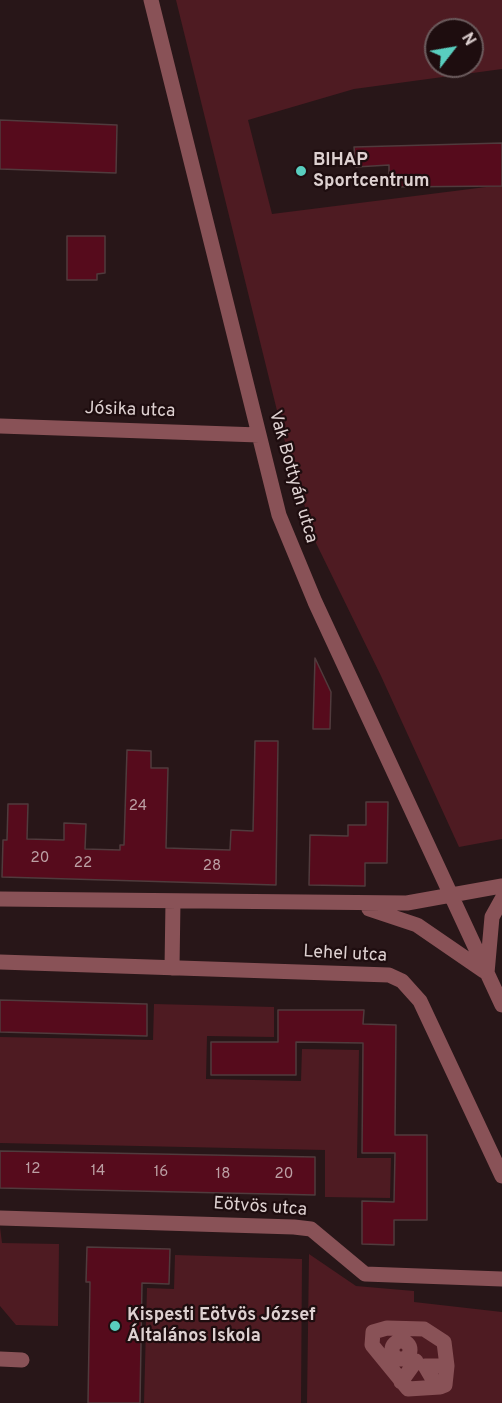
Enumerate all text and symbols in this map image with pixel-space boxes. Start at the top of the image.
north arrow [424,18,484,78]
text: N [456,30,479,50]
place label: BIHAP Sportcentrum [313,150,430,192]
marker: BIHAP Sportcentrum [294,164,308,178]
street label: Jósika utca [84,399,176,423]
street label: Vak Bottyán utca [263,408,321,546]
house number: 24 [129,798,147,816]
house number: 20 [31,850,49,868]
house number: 22 [74,855,92,873]
house number: 28 [203,858,221,876]
street label: Lehel utca [303,942,387,968]
house number: 12 [26,1161,40,1179]
house number: 14 [91,1163,105,1181]
house number: 16 [154,1164,168,1182]
house number: 18 [216,1166,230,1184]
house number: 20 [275,1166,293,1184]
street label: Eötvös utca [212,1194,308,1222]
place label: Kispesti Eötvös József Általános Iskola [127,1305,315,1348]
marker: Kispesti Eötvös József Általános Iskola [108,1319,122,1333]

